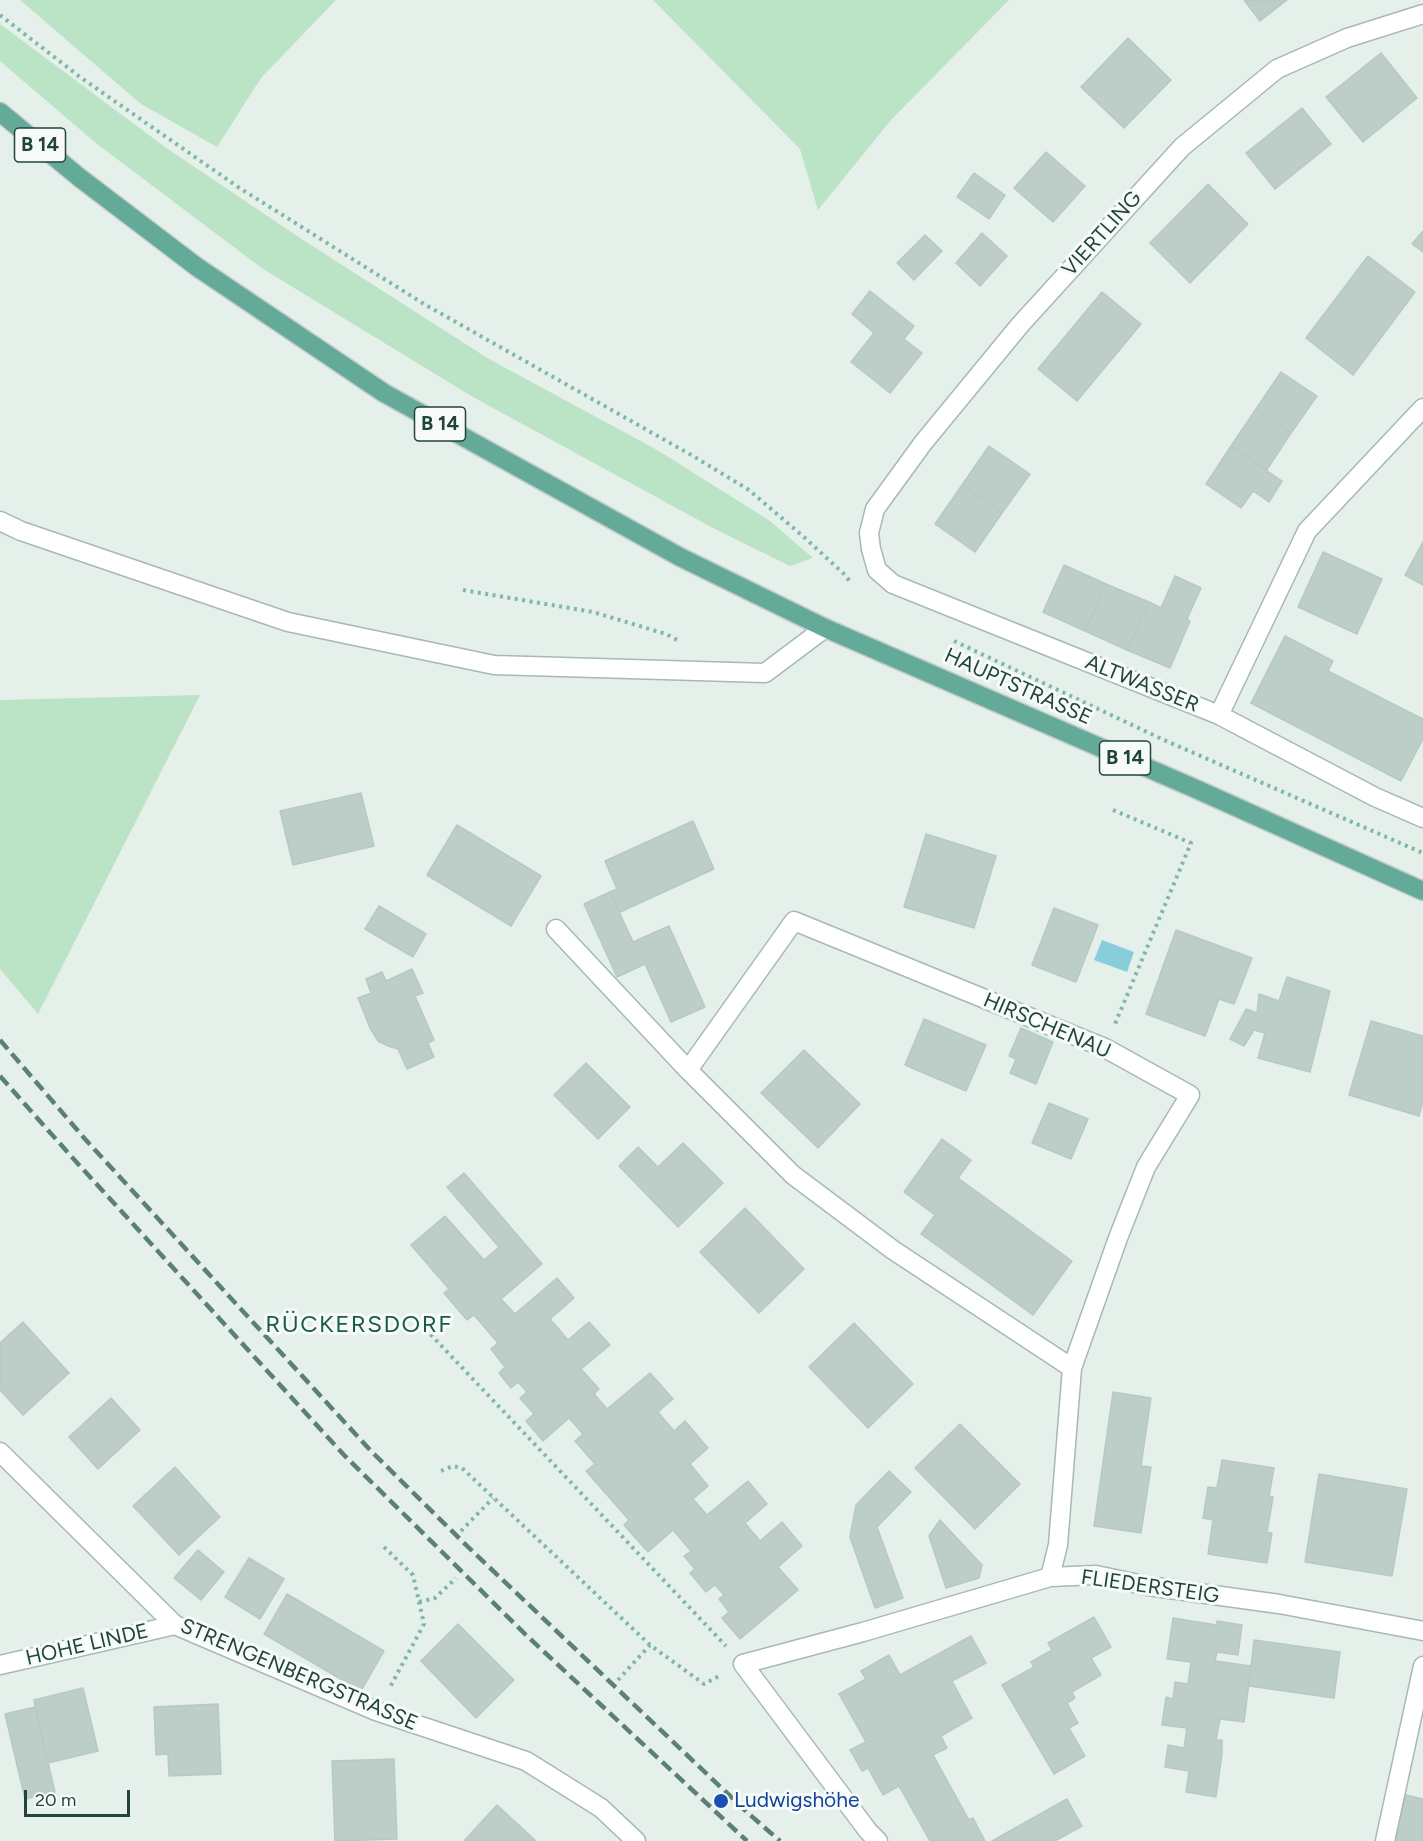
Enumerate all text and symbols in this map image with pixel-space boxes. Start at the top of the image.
road number: B 14 [15,128,66,162]
street label: VIERTLING [1057,186,1147,282]
road number: B 14 [414,407,466,441]
street label: HAUPTSTRASSE [940,643,1096,731]
street label: ALTWASSER [1082,650,1202,718]
road number: B 14 [1100,741,1150,775]
street label: HIRSCHENAU [979,988,1115,1064]
district label: RÜCKERSDORF [265,1311,453,1339]
street label: FLIEDERSTEIG [1079,1565,1221,1609]
street label: STRENGENBERGSTRASSE [177,1613,421,1737]
street label: HOHE LINDE [23,1619,151,1671]
scale bar [27,1778,134,1816]
place label: Ludwigshöhe [734,1788,859,1814]
text: 20 m [35,1789,76,1811]
marker: Ludwigshöhe [712,1792,730,1810]

